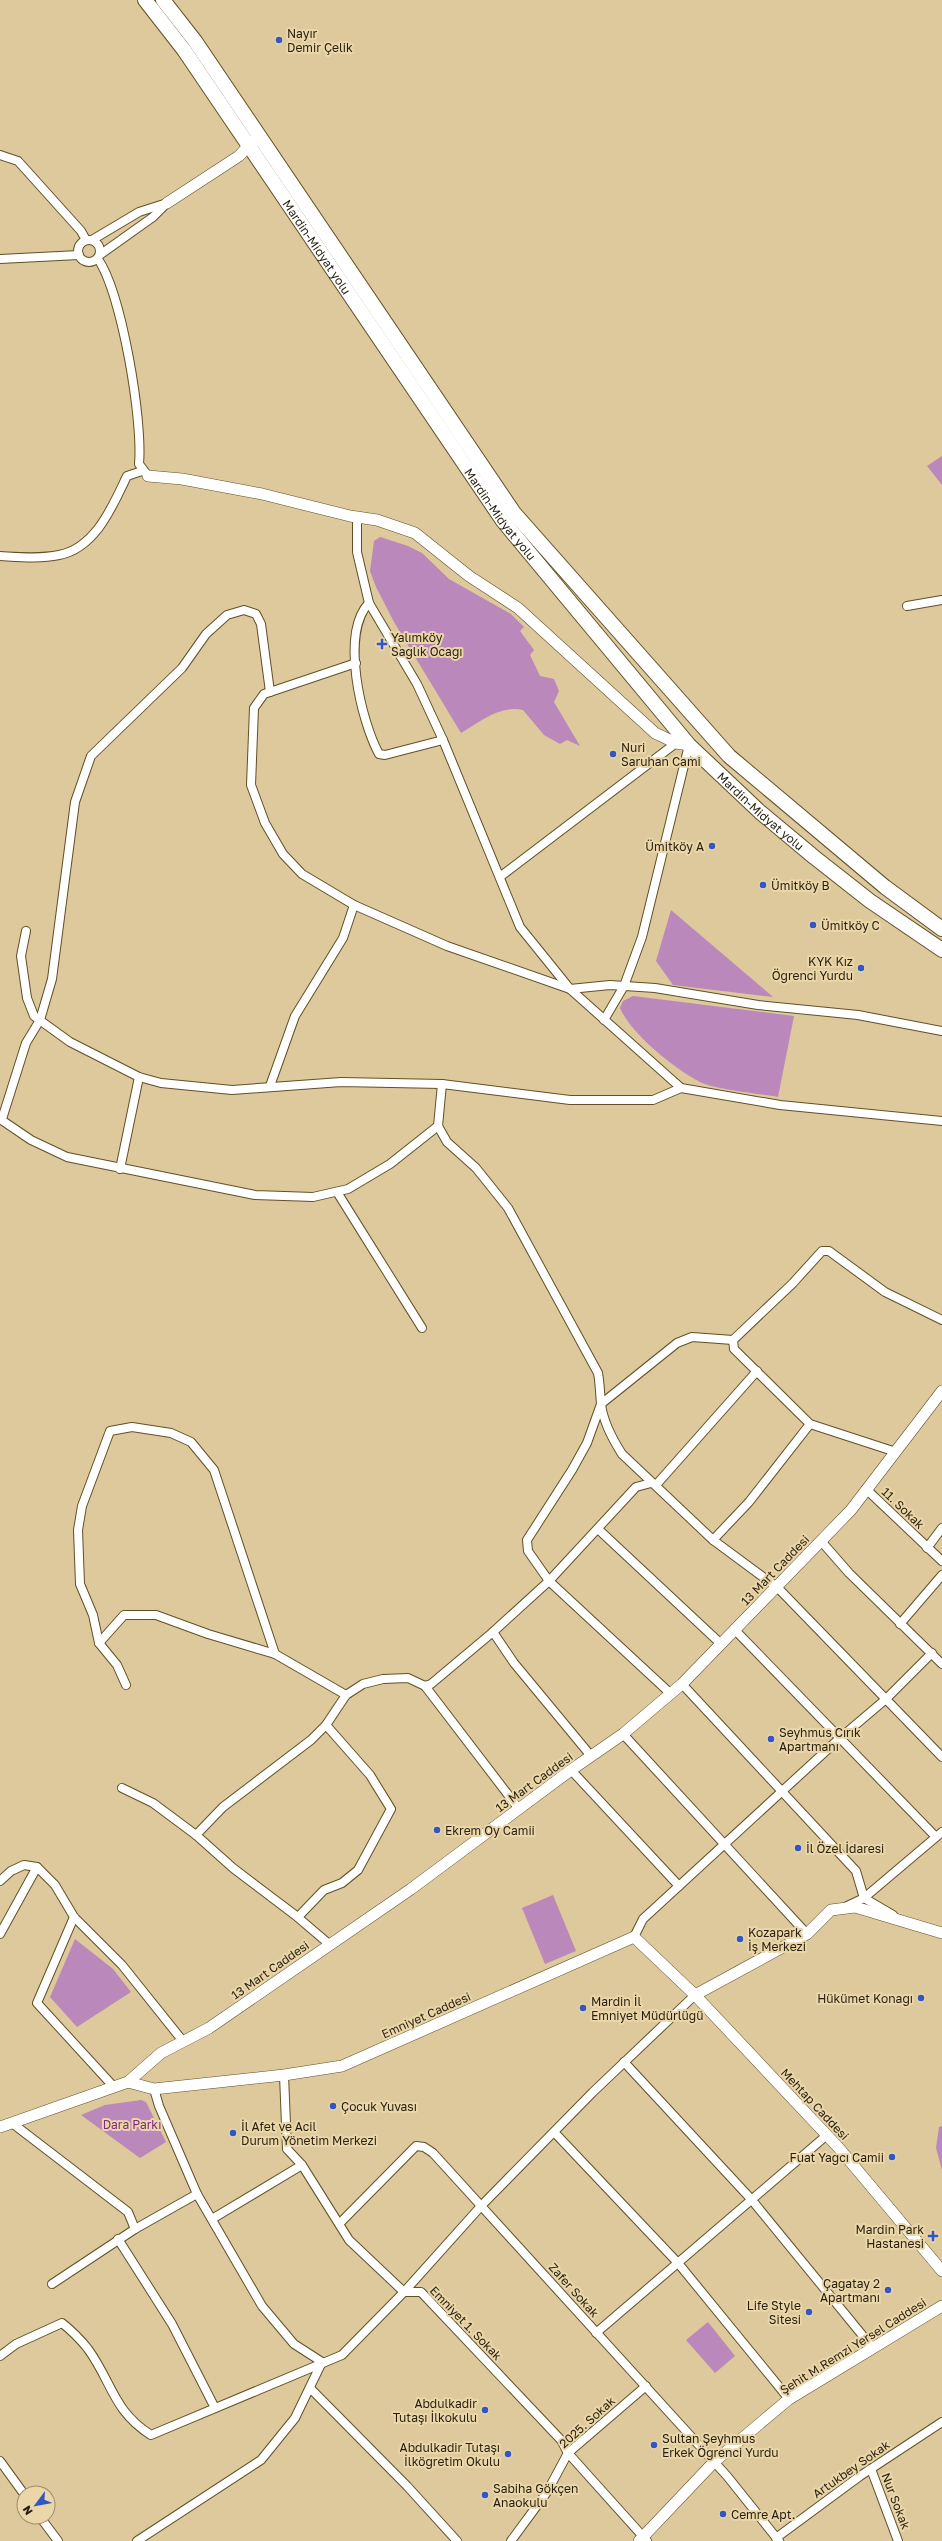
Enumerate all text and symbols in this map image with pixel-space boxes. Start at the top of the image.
place label: Nayır Demir Çelik [287,26,353,55]
marker: Nayır Demir Çelik [274,35,284,45]
street label: Mardin-Midyat yolu [280,197,355,297]
street label: Mardin-Midyat yolu [462,465,540,563]
place label: Yalımköy Sağlık Ocağı [391,630,462,659]
marker: Yalımköy Sağlık Ocağı [376,638,388,650]
place label: Nuri Saruhan Cami [621,740,701,769]
marker: Nuri Saruhan Cami [608,749,618,759]
street label: Mardin-Midyat yolu [715,768,807,853]
place label: Ümitköy A [645,839,704,854]
marker: Ümitköy A [707,841,717,851]
place label: Ümitköy B [771,878,830,893]
marker: Ümitköy B [758,880,768,890]
place label: Ümitköy C [821,918,880,933]
marker: Ümitköy C [808,920,818,930]
place label: KYK Kız Öğrenci Yurdu [772,954,853,983]
marker: KYK Kız Öğrenci Yurdu [856,963,866,973]
street label: 11. Sokak [879,1484,928,1532]
street label: 13 Mart Caddesi [738,1532,812,1608]
place label: Seyhmus Cırık Apartmanı [779,1725,861,1754]
marker: Seyhmus Cırık Apartmanı [766,1734,776,1744]
street label: 13 Mart Caddesi [492,1749,576,1815]
place label: Ekrem Oy Camii [445,1823,535,1838]
marker: Ekrem Oy Camii [432,1825,442,1835]
place label: İl Özel İdaresi [806,1841,884,1856]
marker: İl Özel İdaresi [793,1843,803,1853]
place label: Kozapark İş Merkezi [748,1925,806,1954]
marker: Kozapark İş Merkezi [735,1934,745,1944]
street label: 13 Mart Caddesi [228,1937,312,2003]
street label: Emniyet Caddesi [379,1989,473,2041]
place label: Hükümet Konağı [817,1991,913,2006]
marker: Hükümet Konağı [916,1993,926,2003]
place label: Mardin İl Emniyet Müdürlüğü [591,1994,703,2023]
marker: Mardin İl Emniyet Müdürlüğü [578,2003,588,2013]
street label: Mehtap Caddesi [778,2065,852,2143]
place label: Çocuk Yuvası [341,2099,417,2114]
marker: Çocuk Yuvası [328,2101,338,2111]
park label: Dara Parkı [103,2117,161,2132]
place label: İl Afet ve Acil Durum Yönetim Merkezi [241,2119,377,2148]
marker: İl Afet ve Acil Durum Yönetim Merkezi [228,2128,238,2138]
place label: Fuat Yağcı Camii [790,2150,884,2165]
marker: Fuat Yağcı Camii [887,2152,897,2162]
place label: Mardin Park Hastanesi [855,2222,924,2251]
marker: Mardin Park Hastanesi [927,2230,939,2242]
street label: Zafer Sokak [546,2260,602,2320]
place label: Çağatay 2 Apartmanı [820,2276,880,2305]
street label: Emniyet 1. Sokak [427,2283,505,2363]
marker: Çağatay 2 Apartmanı [883,2285,893,2295]
street label: Şehit M.Remzi Yersel Caddesi [777,2295,929,2397]
place label: Life Style Sitesi [747,2298,801,2327]
marker: Life Style Sitesi [804,2307,814,2317]
street label: 2025. Sokak [556,2393,618,2451]
place label: Abdulkadir Tutaşı İlkokulu [393,2396,477,2425]
marker: Abdulkadir Tutaşı İlkokulu [480,2405,490,2415]
place label: Sultan Şeyhmus Erkek Öğrenci Yurdu [662,2431,779,2460]
street label: Artukbey Sokak [810,2437,893,2501]
place label: Abdulkadir Tutaşı İlköğretim Okulu [400,2440,500,2469]
marker: Sultan Şeyhmus Erkek Öğrenci Yurdu [649,2440,659,2450]
marker: Abdulkadir Tutaşı İlköğretim Okulu [503,2449,513,2459]
street label: Nur Sokak [878,2471,914,2532]
place label: Sabiha Gökçen Anaokulu [493,2481,578,2510]
north arrow [16,2485,56,2525]
marker: Sabiha Gökçen Anaokulu [480,2490,490,2500]
text: N [19,2504,35,2518]
place label: Cemre Apt. [731,2507,795,2522]
marker: Cemre Apt. [718,2509,728,2519]

